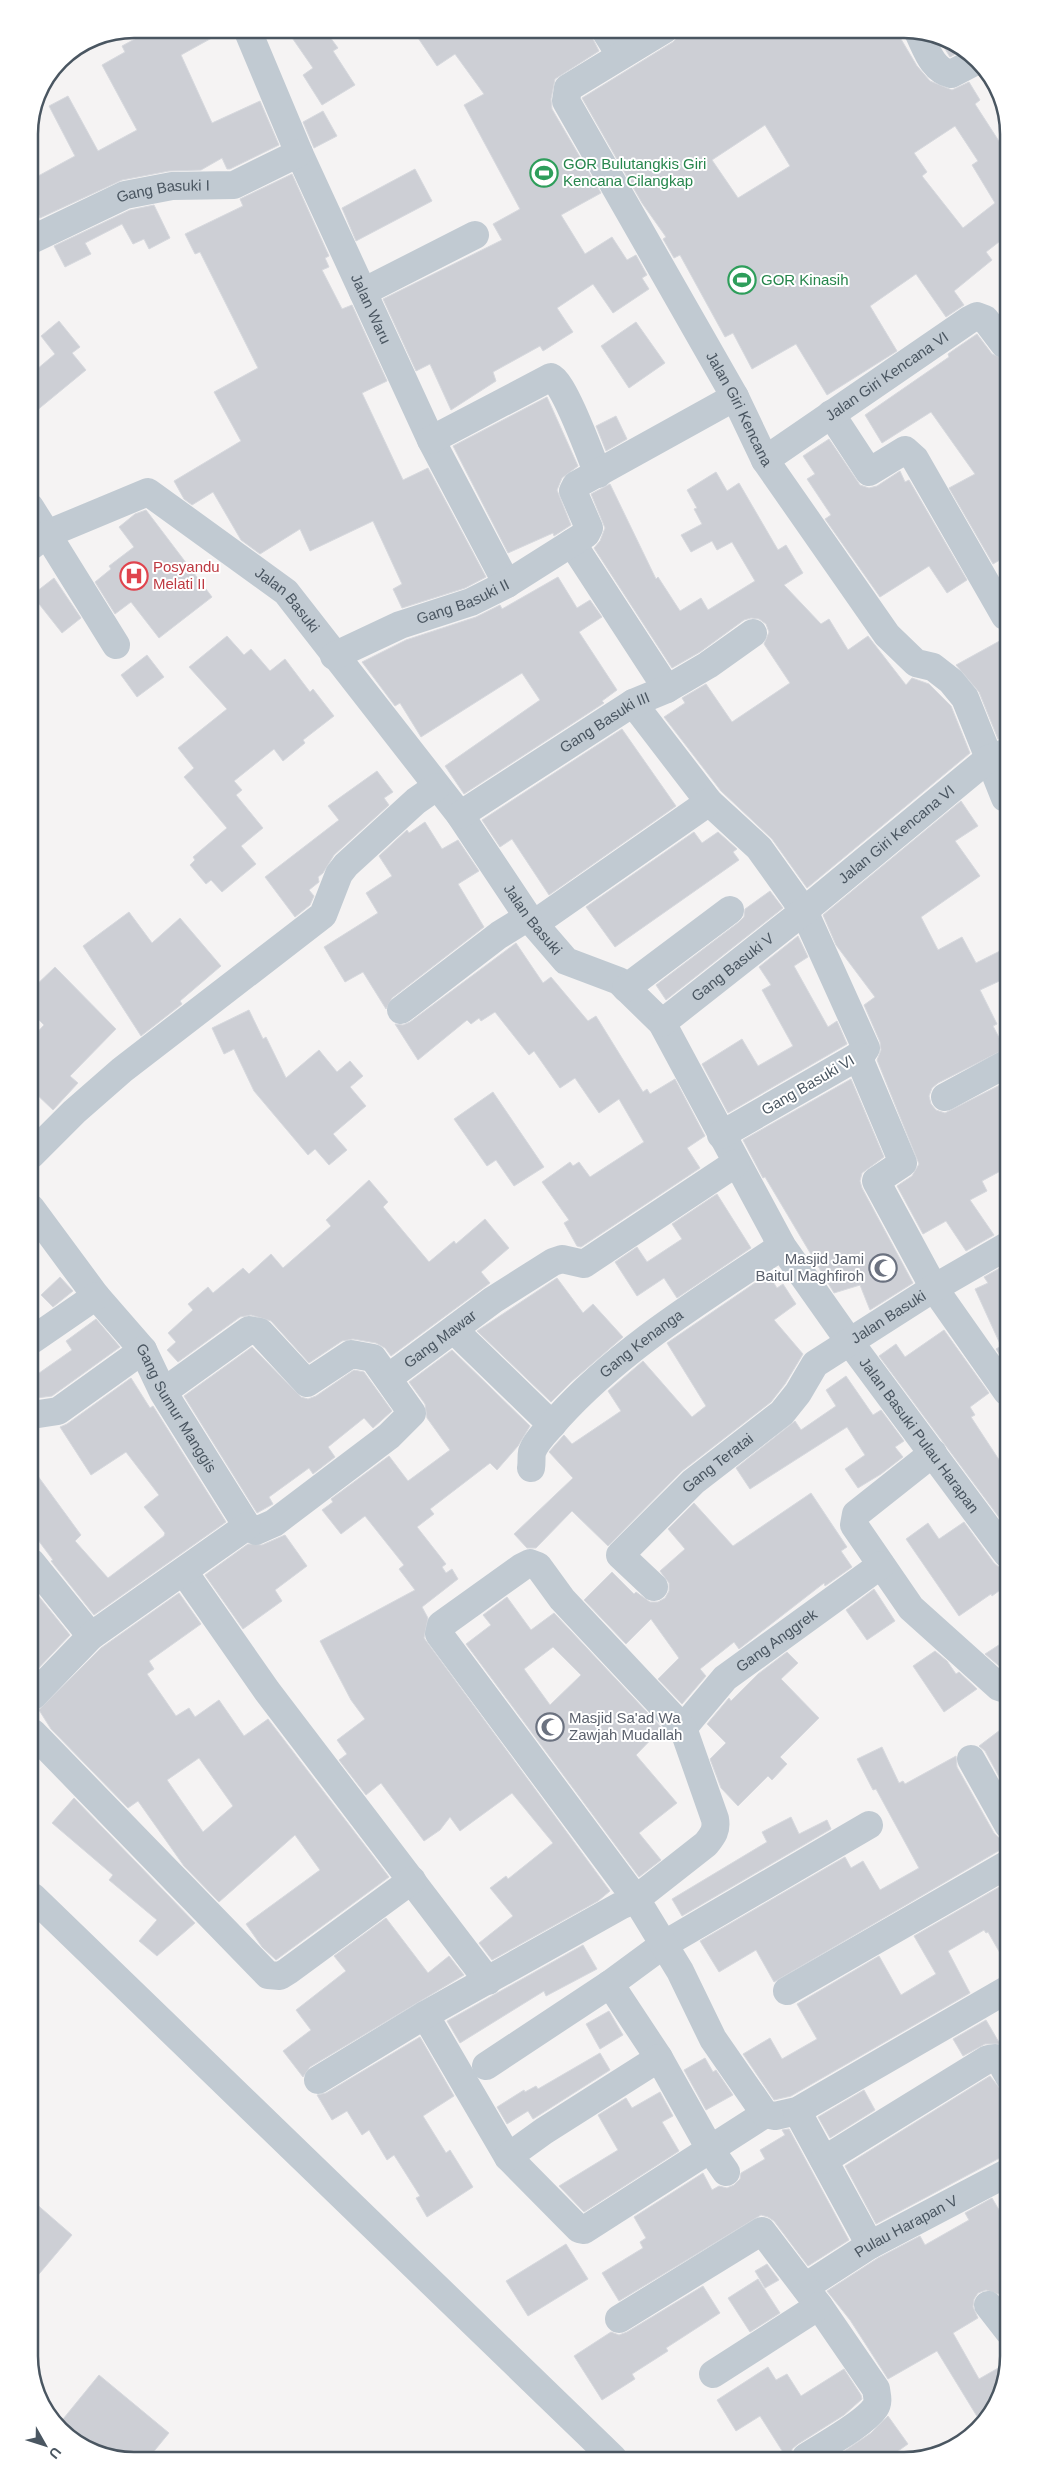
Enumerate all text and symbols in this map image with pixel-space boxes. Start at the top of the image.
place label: GOR Bulutangkis Giri Kencana Cilangkap [563,155,706,189]
sports icon: GOR Bulutangkis Giri Kencana Cilangkap [529,158,559,188]
street label: Gang Basuki I [113,176,210,206]
sports icon: GOR Kinasih [727,265,757,295]
street label: Jalan Waru [348,271,395,346]
place label: GOR Kinasih [761,271,849,288]
street label: Jalan Giri Kencana VI [822,328,951,424]
street label: Jalan Giri Kencana [703,348,776,470]
place label: Posyandu Melati II [153,558,220,592]
hospital icon: Posyandu Melati II [119,561,149,591]
street label: Jalan Basuki [252,563,323,635]
street label: Gang Basuki II [414,575,512,627]
street label: Gang Basuki III [556,688,652,756]
street label: Jalan Giri Kencana VI [835,781,958,887]
street label: Jalan Basuki [500,881,566,958]
street label: Gang Basuki V [688,929,777,1005]
street label: Gang Basuki VI [758,1051,857,1118]
place label: Masjid Jami Baitul Maghfiroh [756,1250,864,1284]
mosque icon: Masjid Jami Baitul Maghfiroh [868,1253,898,1283]
street label: Jalan Basuki [848,1287,929,1347]
street label: Gang Kenanga [596,1305,687,1381]
street label: Gang Mawar [400,1306,479,1371]
street label: Gang Sumur Manggis [133,1340,220,1475]
street label: Jalan Basuki Pulau Harapan [856,1354,983,1516]
street label: Gang Teratai [678,1430,756,1496]
street label: Gang Anggrek [732,1605,821,1675]
place label: Masjid Sa'ad Wa Zawjah Mudallah [569,1709,682,1743]
mosque icon: Masjid Sa'ad Wa Zawjah Mudallah [535,1712,565,1742]
street label: Pulau Harapan V [851,2192,960,2261]
north arrow [20,2420,70,2470]
text: U [46,2444,65,2462]

